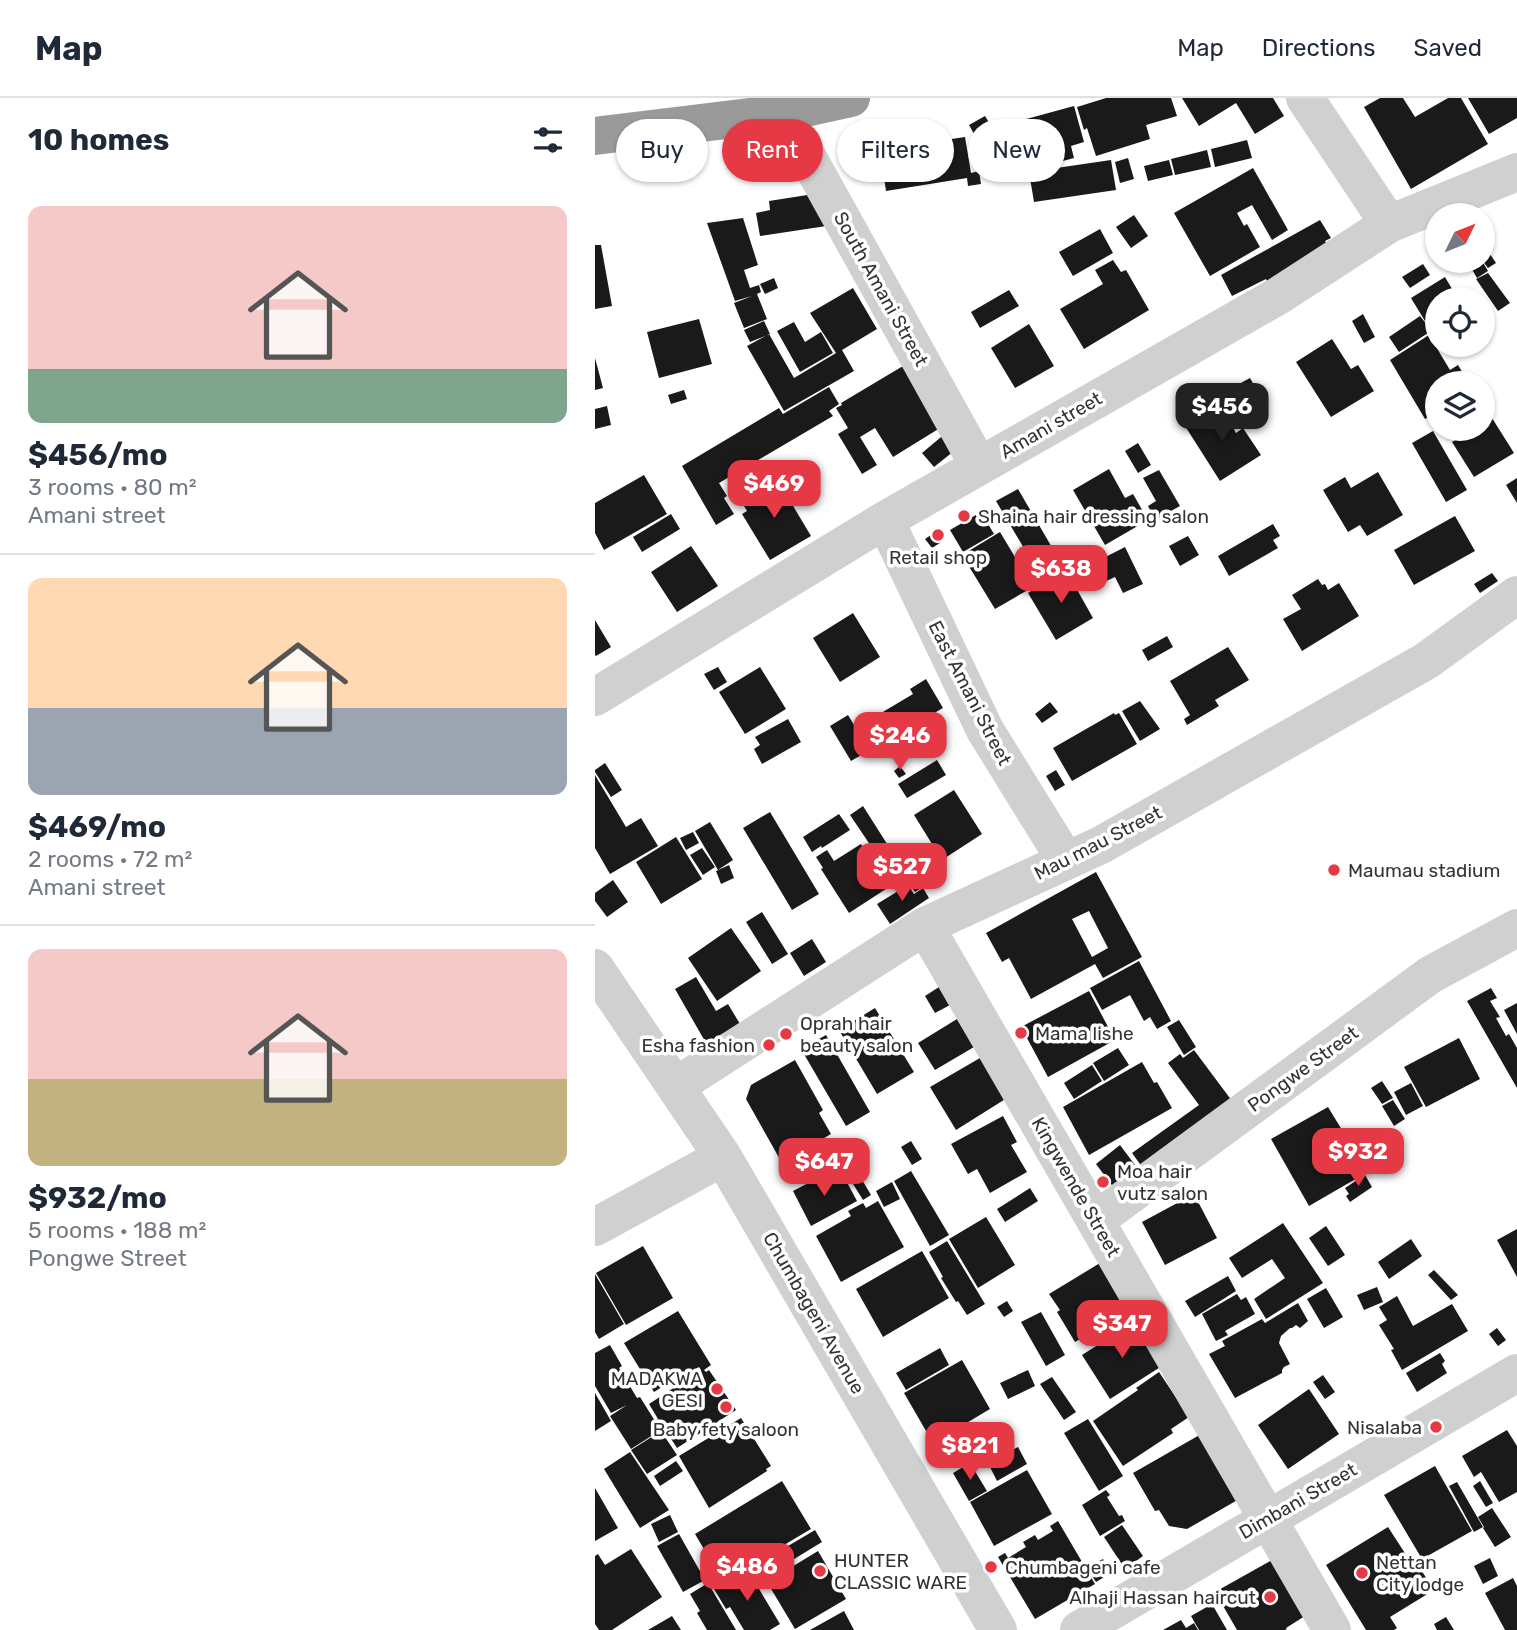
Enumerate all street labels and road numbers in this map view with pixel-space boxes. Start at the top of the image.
street label: South Amani Street [829,208,933,371]
street label: Amani street [996,386,1106,463]
street label: East Amani Street [924,617,1017,770]
street label: Mau mau Street [1030,801,1166,885]
street label: Pongwe Street [1243,1021,1363,1117]
street label: Kingwende Street [1027,1113,1126,1261]
street label: Chumbageni Avenue [758,1228,870,1398]
street label: Dimbani Street [1235,1458,1361,1544]

